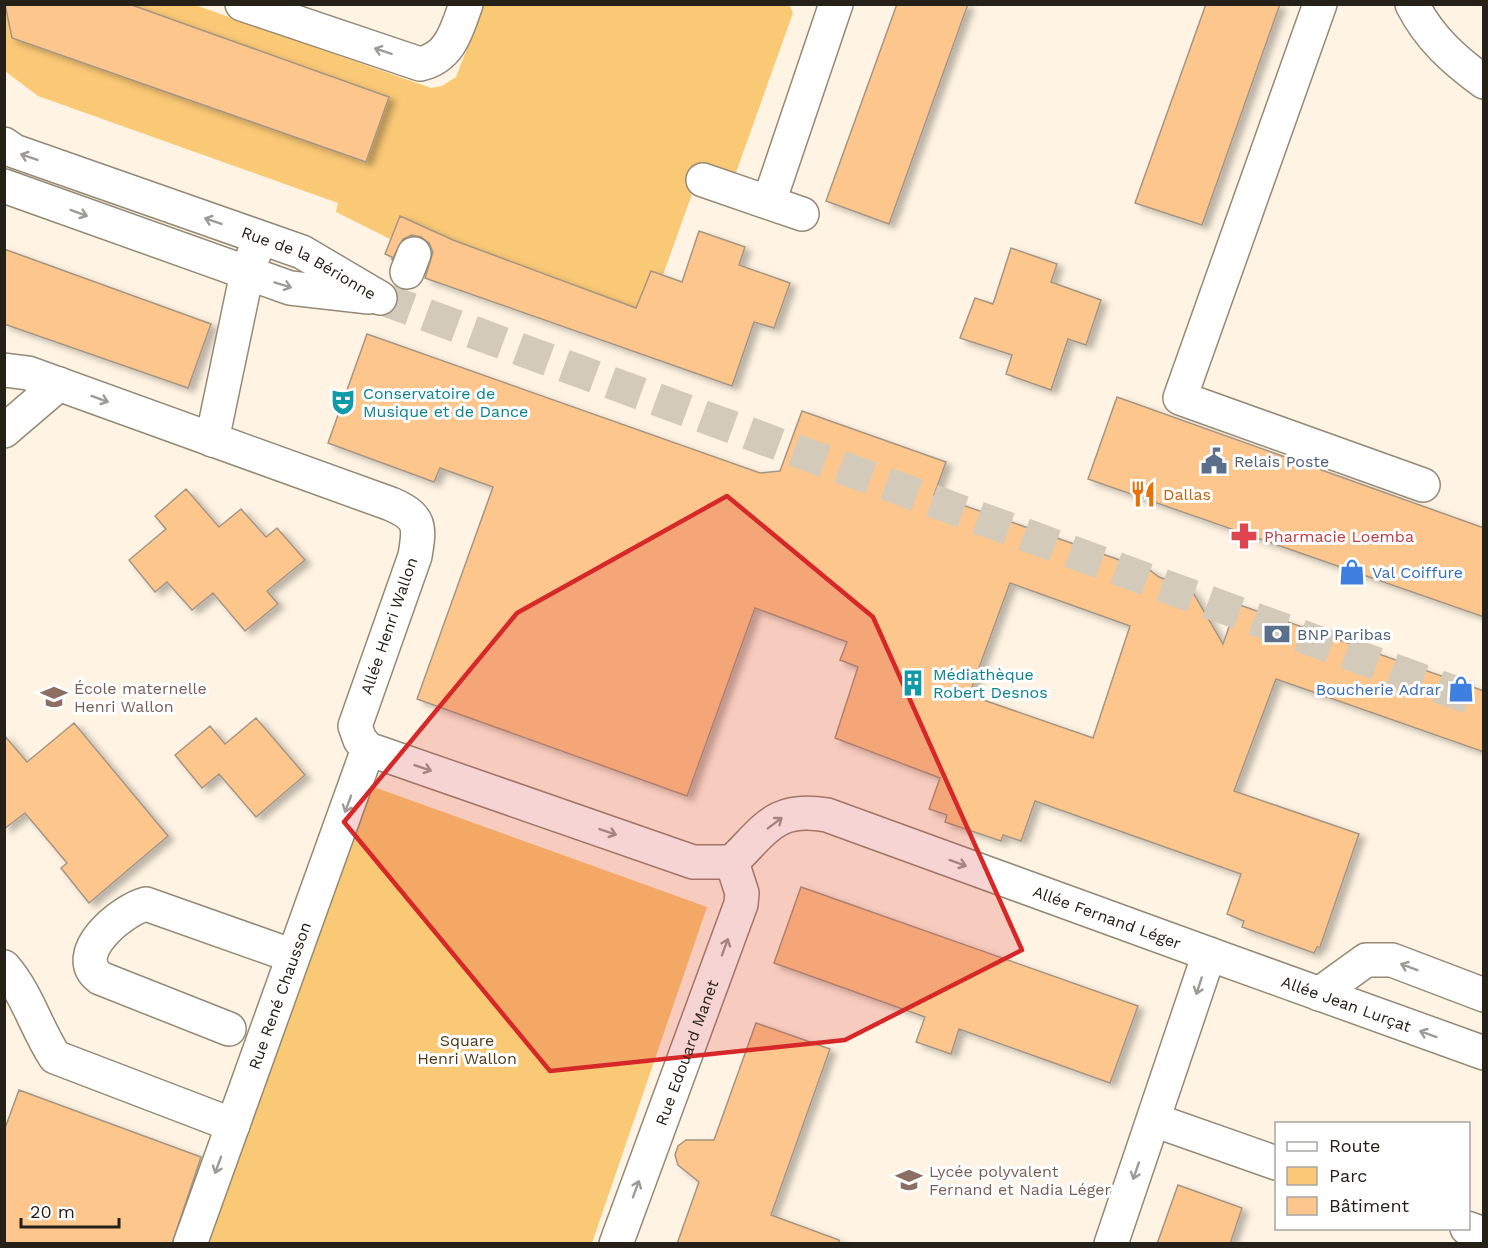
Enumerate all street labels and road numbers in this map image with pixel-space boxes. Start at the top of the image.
street label: Rue de la Bérionne [239,222,380,303]
street label: Allée Henri Wallon [357,555,421,697]
street label: Allée Fernand Léger [1031,881,1184,953]
street label: Rue René Chausson [244,919,315,1072]
street label: Allée Jean Lurçat [1279,971,1414,1036]
street label: Rue Edouard Manet [651,977,722,1128]

